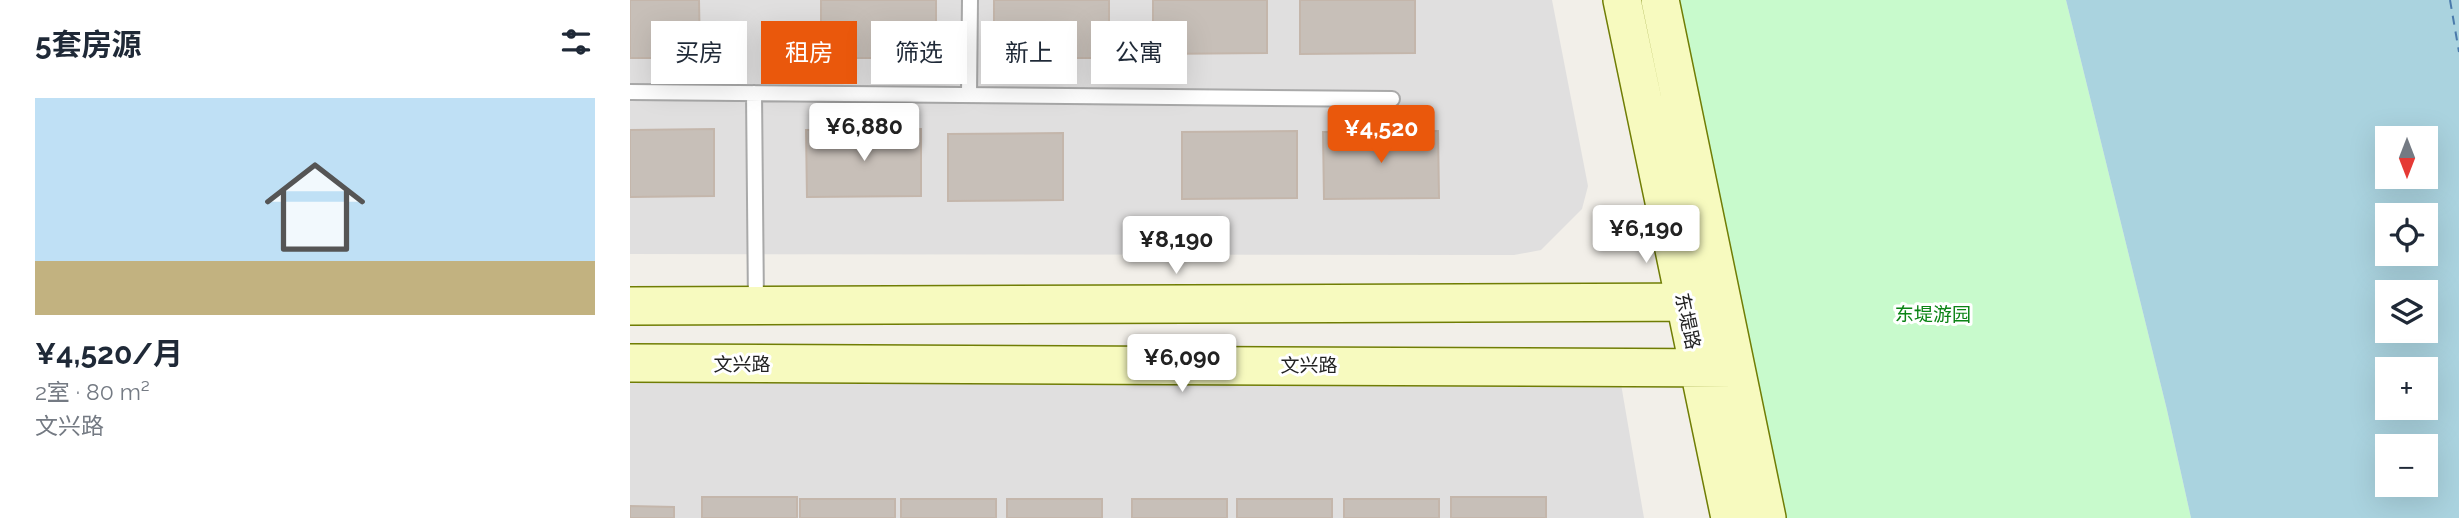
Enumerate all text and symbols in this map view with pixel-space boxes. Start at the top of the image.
chip: 买房 [651,21,747,84]
chip: 租房 [761,21,857,84]
chip: 筛选 [871,21,967,84]
chip: 新上 [981,21,1077,84]
chip: 公寓 [1091,21,1187,84]
icon: filters [557,23,595,61]
text: 5套房源 [35,27,142,62]
pin: ¥6,880 [807,104,921,163]
pin: ¥4,520 [1324,106,1438,165]
text: ¥6,880 [825,112,903,139]
text: ¥4,520 [1344,114,1418,141]
north arrow [2375,126,2438,189]
map controls [2375,126,2438,497]
icon: home [252,144,378,270]
button: locate [2375,203,2438,266]
pin: ¥6,190 [1589,205,1703,265]
text: ¥6,190 [1609,214,1683,241]
pin: ¥8,190 [1119,216,1233,276]
text: ¥8,190 [1139,225,1213,252]
button: layers [2375,280,2438,343]
street label: 东堤路 [1671,291,1705,351]
park label: 东堤游园 [1895,303,1971,325]
pin: ¥6,090 [1125,334,1239,394]
text: ¥4,520/月 [35,336,183,371]
text: ¥6,090 [1143,343,1221,370]
street label: 文兴路 [713,353,771,375]
street label: 文兴路 [1280,354,1338,376]
button: + [2375,357,2438,420]
text: 2室 · 80 m² [35,378,150,405]
text: 文兴路 [35,412,104,439]
button: − [2375,434,2438,497]

